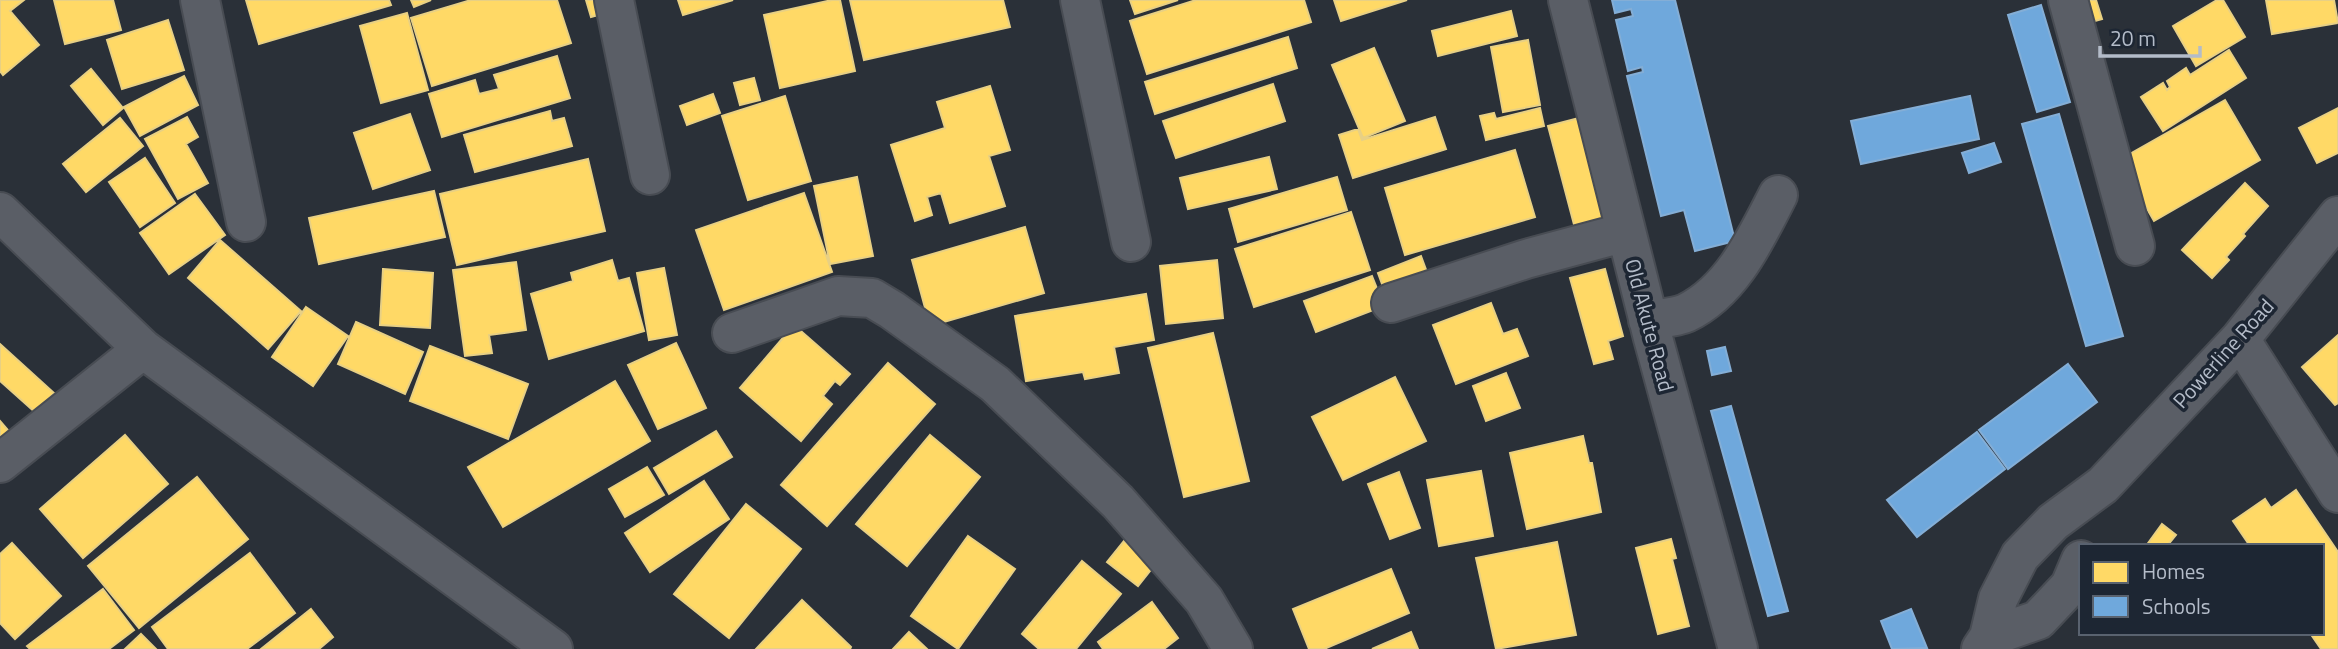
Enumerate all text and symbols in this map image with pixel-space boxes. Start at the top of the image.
scale bar [2100,14,2200,58]
text: 20 m [2110,22,2156,54]
street label: Old Akute Road [1617,255,1683,395]
street label: Powerline Road [2165,291,2281,415]
legend [2079,544,2324,635]
text: Homes [2142,555,2205,587]
text: Schools [2142,590,2211,622]

